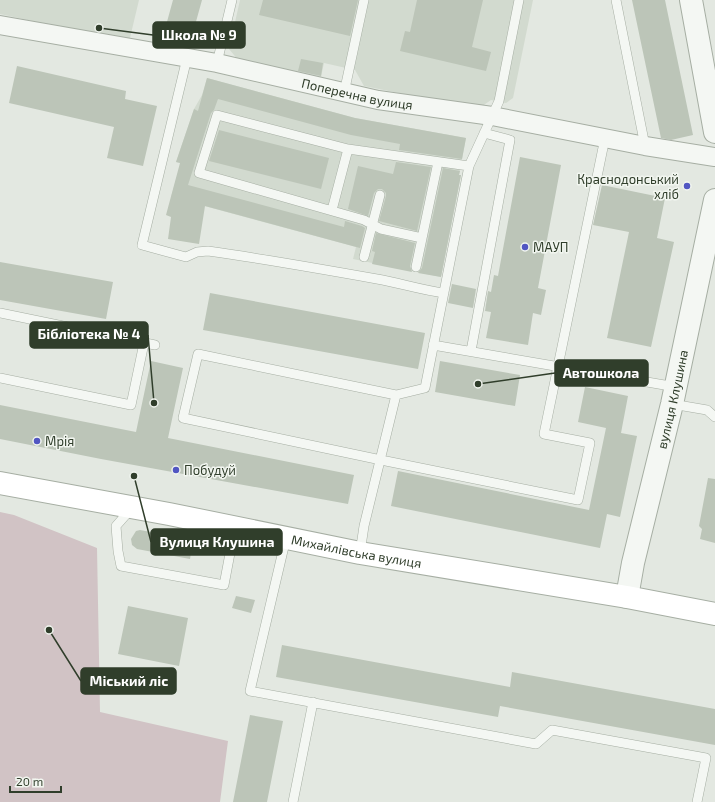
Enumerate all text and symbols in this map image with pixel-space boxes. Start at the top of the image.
callout: Школа № 9 [153,22,245,48]
text: Школа № 9 [161,26,237,43]
street label: Поперечна вулиця [300,75,414,113]
place label: Краснодонський хліб [577,171,679,202]
marker: Краснодонський хліб [682,181,692,191]
place label: МАУП [533,239,568,255]
marker: МАУП [520,242,530,252]
callout: Бібліотека № 4 [30,322,148,348]
text: Бібліотека № 4 [38,325,141,342]
street label: вулиця Клушина [653,348,691,450]
callout: Автошкола [555,360,648,386]
text: Автошкола [563,364,639,381]
place label: Мрія [45,433,74,449]
marker: Мрія [32,436,42,446]
place label: Побудуй [184,462,236,478]
marker: Побудуй [171,465,181,475]
callout: Вулиця Клушина [151,529,282,555]
street label: Михайлівська вулиця [290,531,423,571]
text: Вулиця Клушина [160,533,274,550]
callout: Міський ліс [81,668,176,694]
text: Міський ліс [90,672,168,689]
scale bar [10,768,61,794]
text: 20 m [16,774,43,788]

